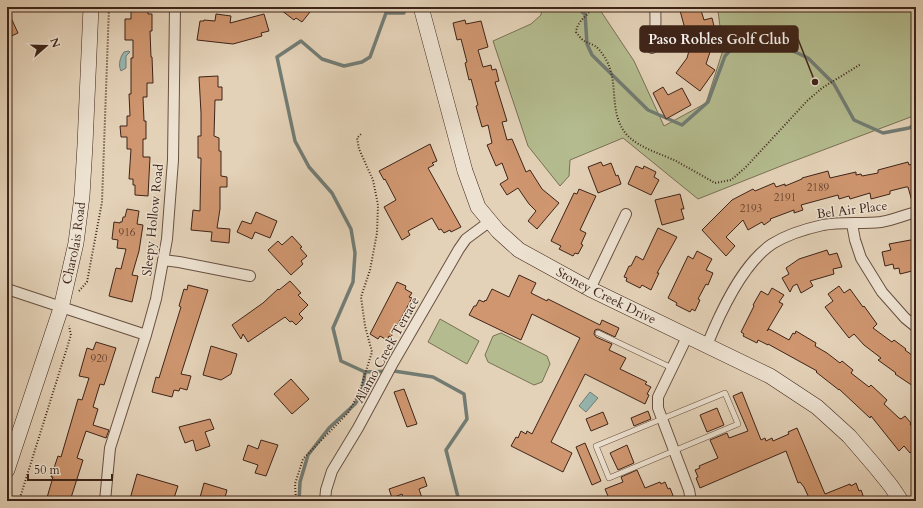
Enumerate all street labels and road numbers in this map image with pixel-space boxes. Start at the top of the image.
street label: Sleepy Hollow Road [138,163,168,277]
street label: Bel Air Place [816,197,888,223]
street label: Charolais Road [58,201,90,286]
street label: Stoney Creek Drive [553,263,659,329]
street label: Alamo Creek Terrace [350,294,424,406]

